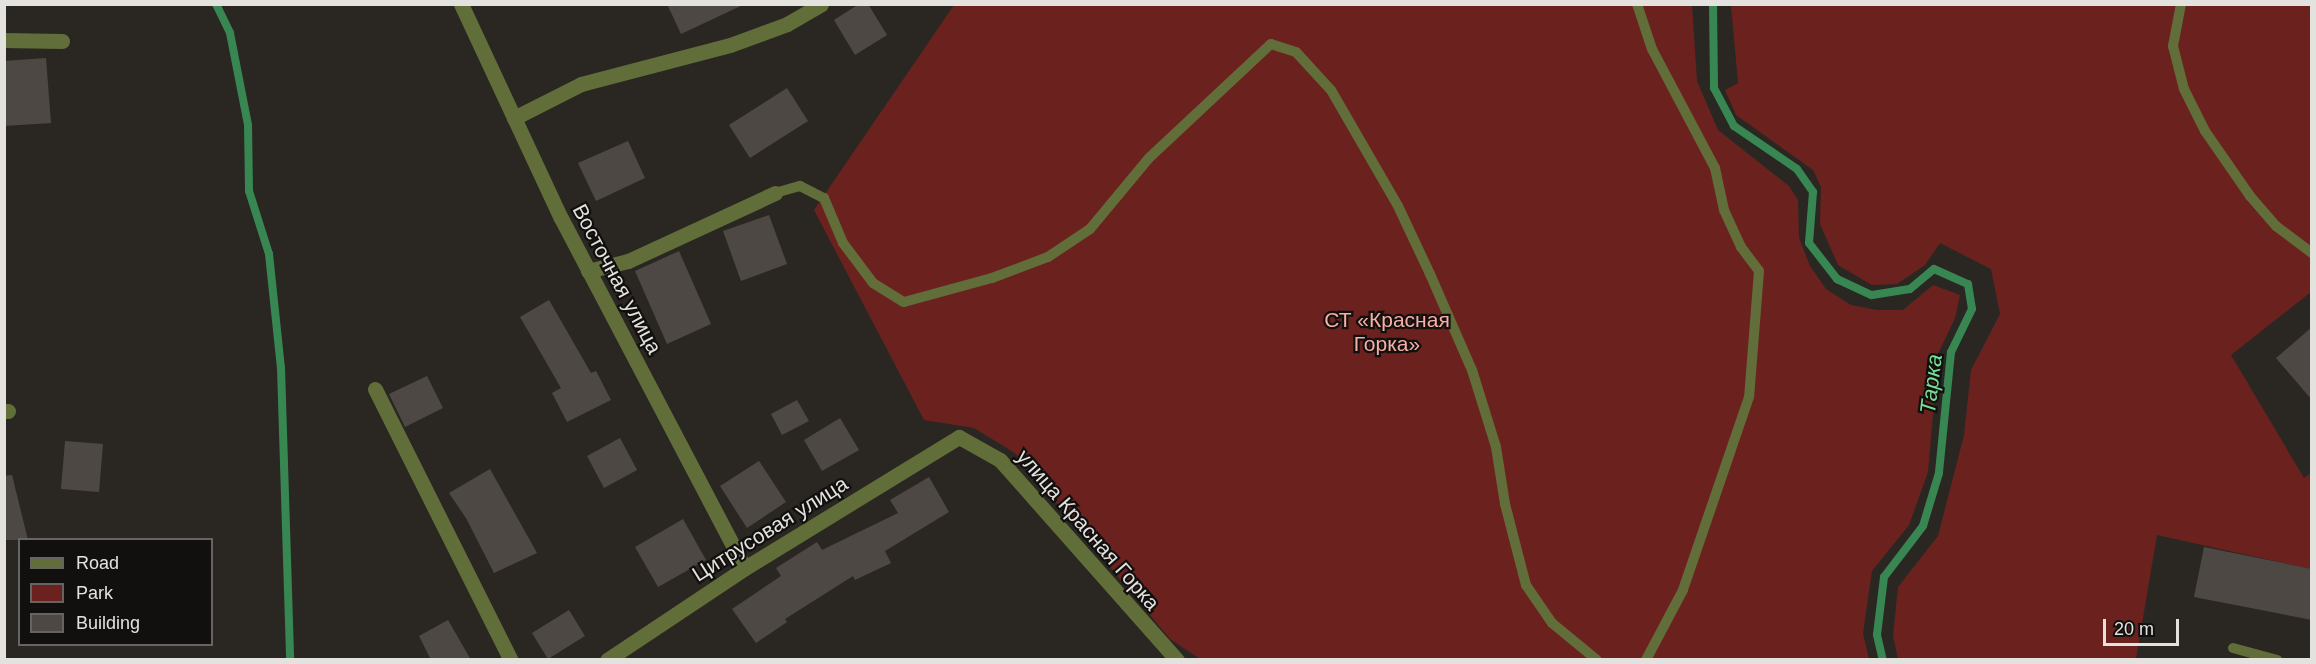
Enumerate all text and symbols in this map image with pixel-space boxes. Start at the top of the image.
street label: Восточная улица [567,200,667,358]
park label: СТ «Красная Горка» [1324,307,1450,357]
water label: Тарка [1914,353,1948,415]
street label: улица Красная Горка [1011,444,1165,616]
street label: Цитрусовая улица [688,471,852,587]
legend [18,538,213,646]
text: Road [76,553,119,573]
text: Park [76,583,113,603]
scale bar [2106,607,2182,645]
text: Building [76,613,140,633]
text: 20 m [2114,619,2154,639]

